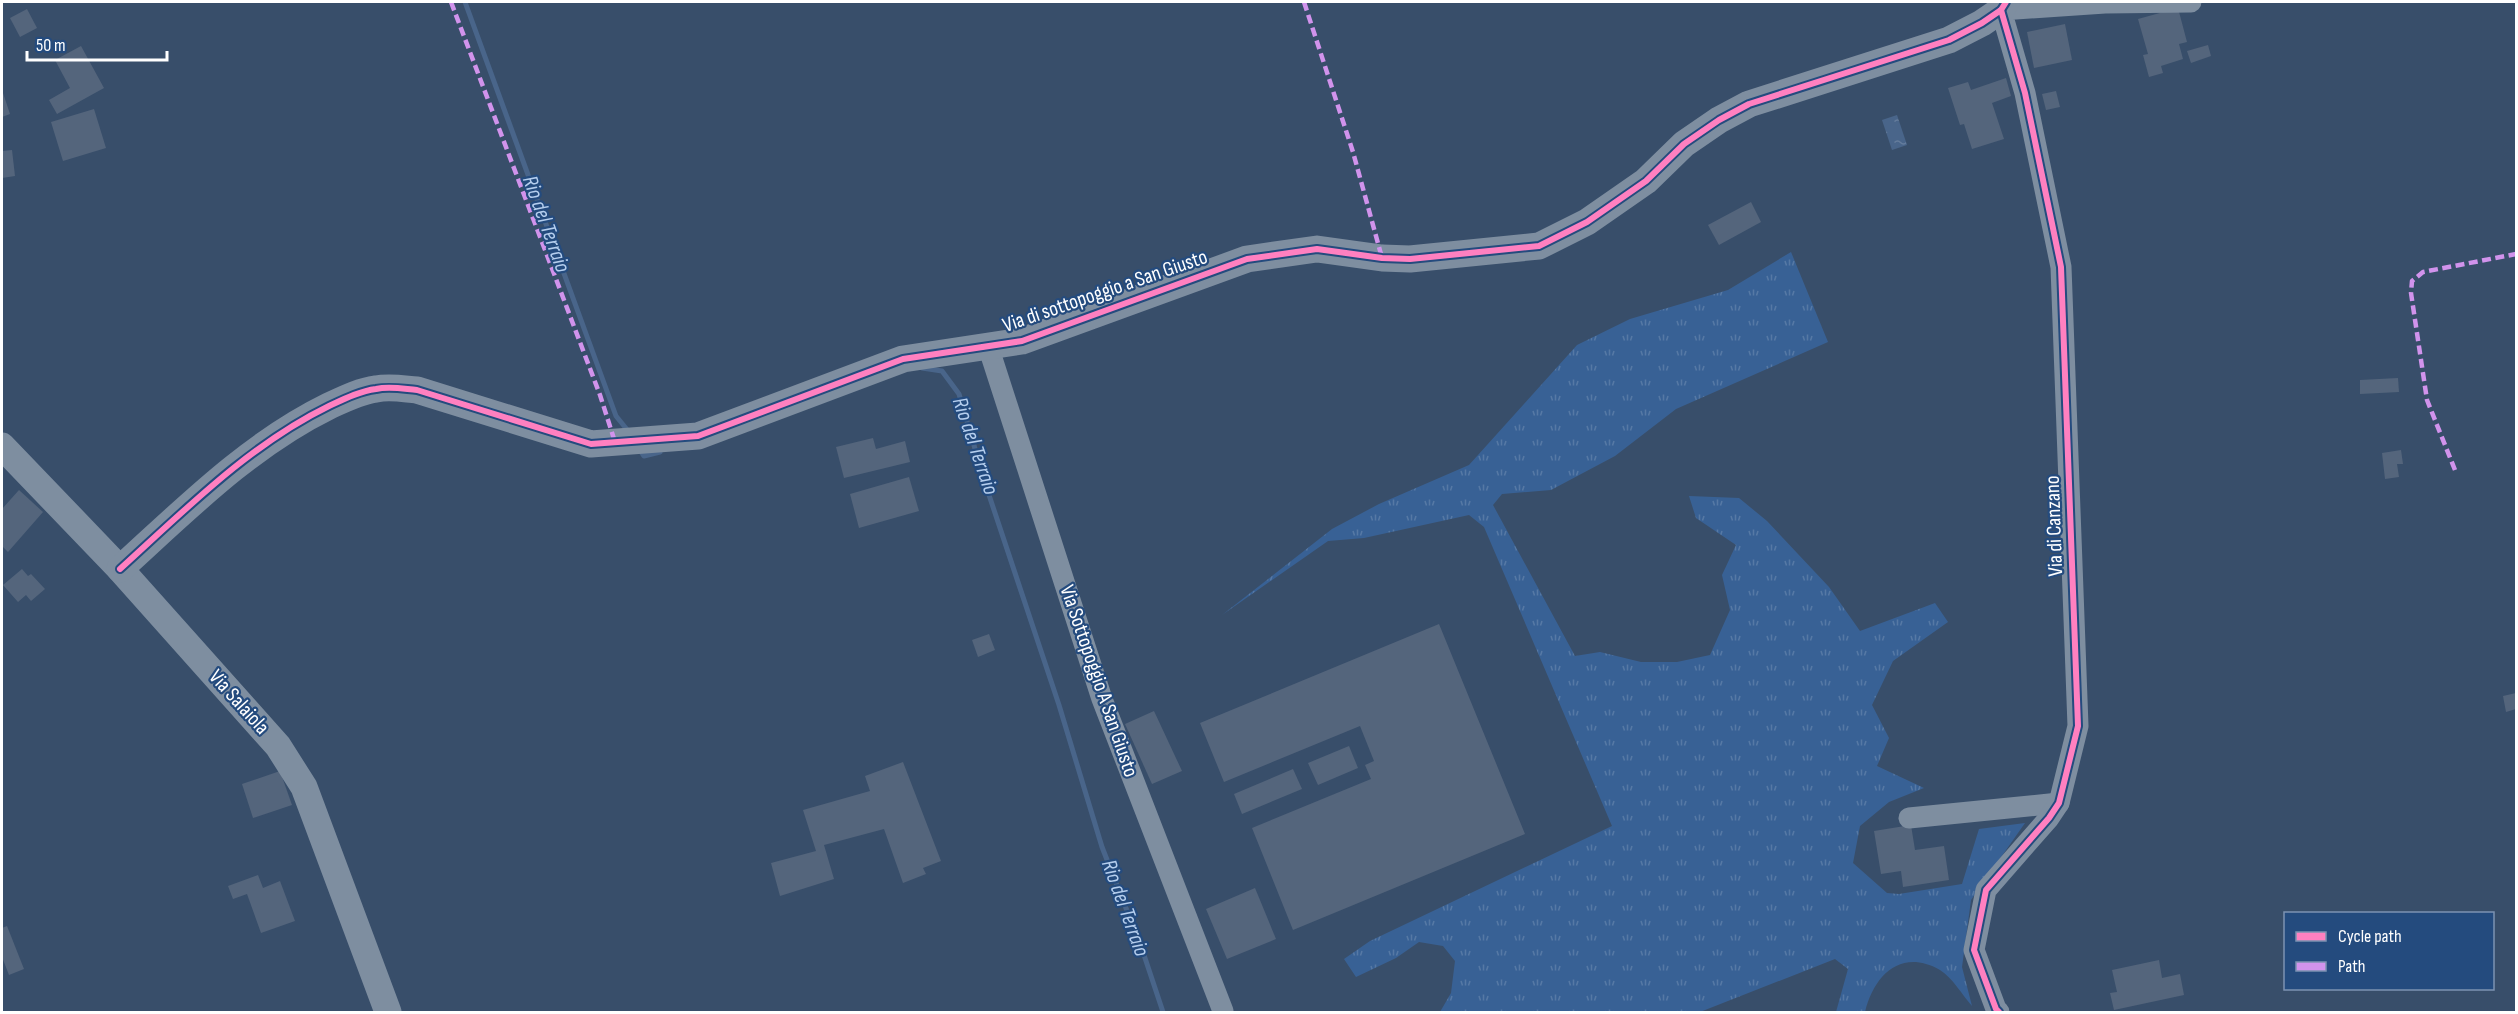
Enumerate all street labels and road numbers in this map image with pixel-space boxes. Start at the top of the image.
street label: Via di sottopoggio a San Giusto [999,244,1211,338]
street label: Via di Canzano [2040,475,2068,577]
street label: Via Sottopoggio A San Giusto [1054,582,1144,780]
street label: Via Salaiola [203,664,275,740]

